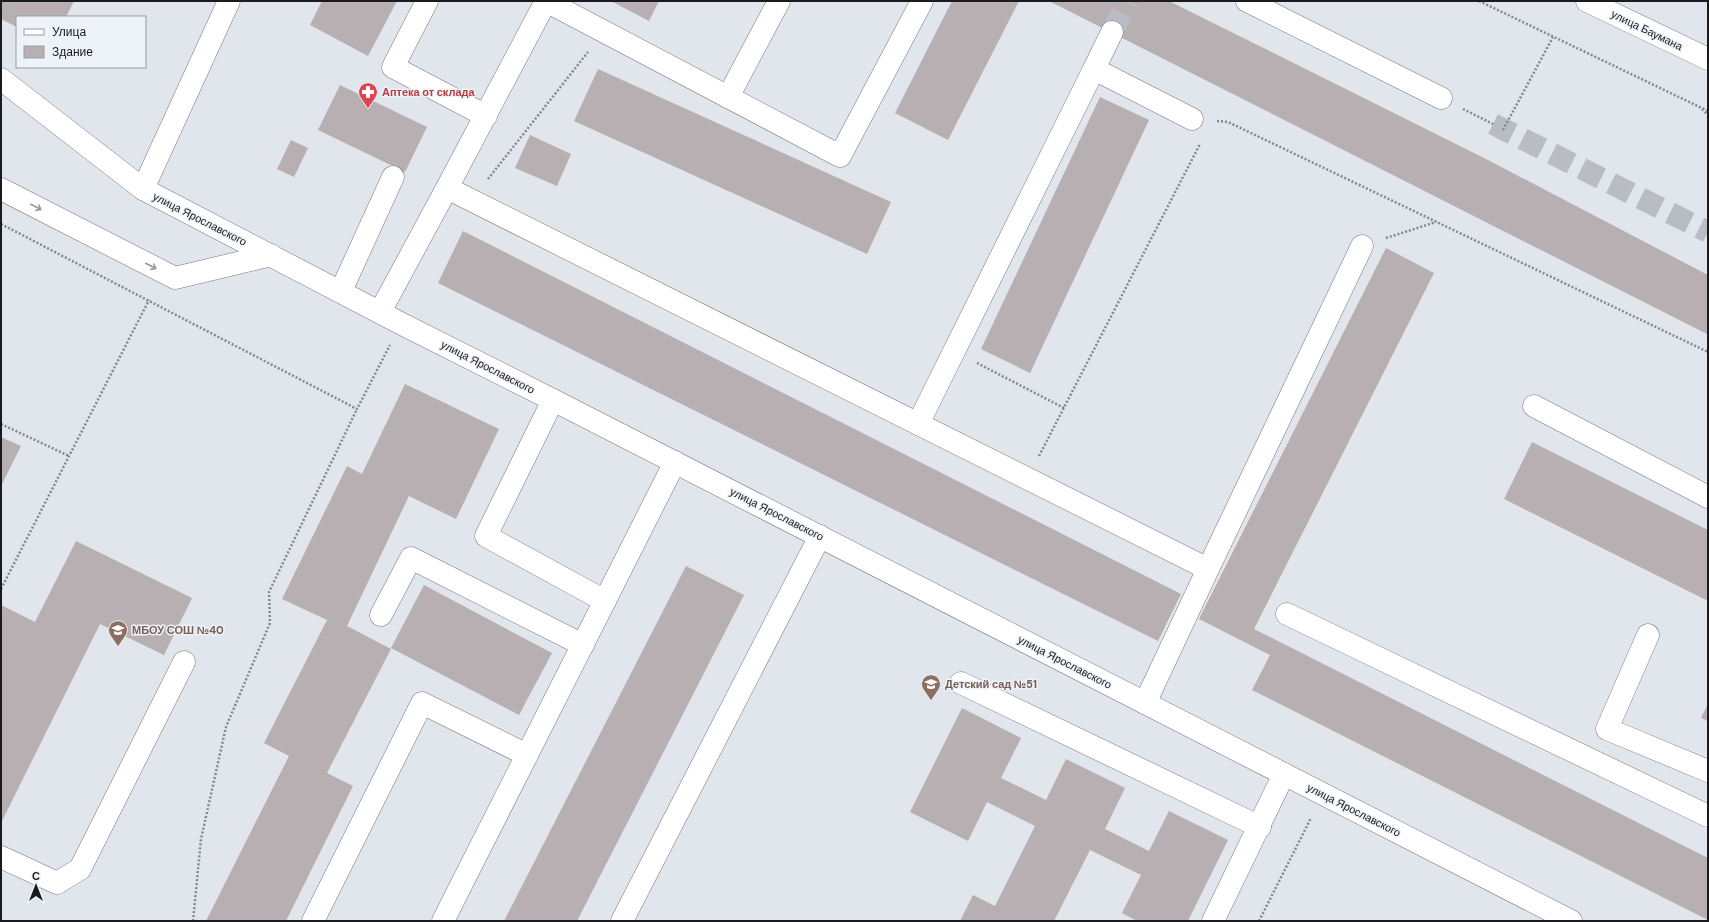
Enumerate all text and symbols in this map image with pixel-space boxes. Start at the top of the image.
street label: улица Баумана [1609,7,1686,54]
legend [16,16,146,68]
text: Улица [52,24,86,40]
text: Здание [52,44,93,60]
pharmacy icon: Аптека от склада [357,81,379,109]
place label: Аптека от склада [382,85,476,99]
street label: улица Ярославского [151,189,249,249]
one-way arrow [29,203,41,211]
one-way arrow [145,263,157,271]
street label: улица Ярославского [439,337,537,397]
street label: улица Ярославского [728,484,826,544]
school or university icon: МБОУ СОШ №40 [107,619,129,647]
place label: МБОУ СОШ №40 [132,623,224,637]
street label: улица Ярославского [1016,632,1114,692]
school or university icon: Детский сад №51 [920,673,942,701]
place label: Детский сад №51 [945,677,1037,691]
street label: улица Ярославского [1305,780,1403,840]
north arrow [16,866,56,906]
text: С [32,869,40,883]

